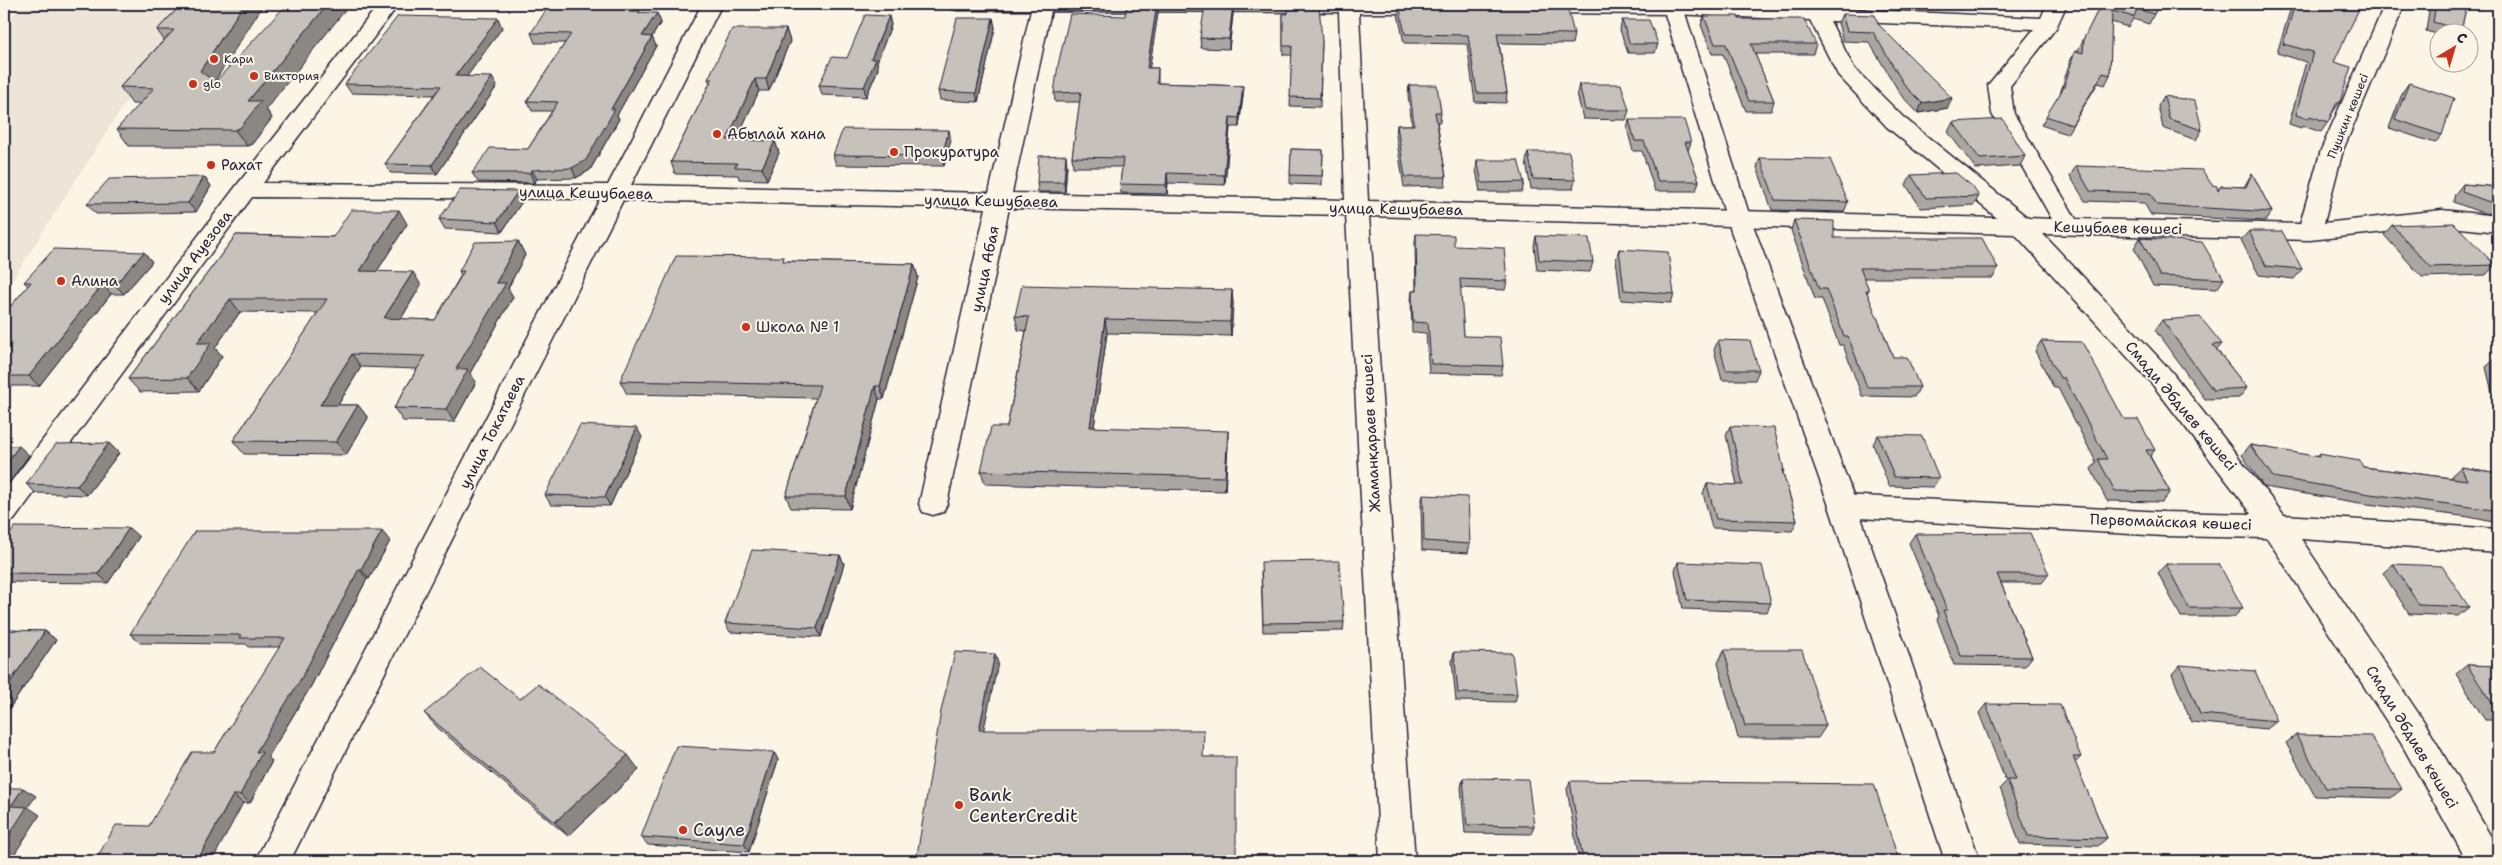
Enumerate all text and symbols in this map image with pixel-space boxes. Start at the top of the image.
north arrow [2430,22,2480,72]
text: С [2453,28,2471,47]
place label: Кари [224,51,254,67]
marker: Кари [208,53,220,65]
place label: Виктория [264,68,319,84]
marker: Виктория [248,70,260,82]
street label: Пушкин көшесі [2324,71,2372,161]
place label: glo [203,76,221,92]
marker: glo [187,78,199,90]
place label: Абылай хана [727,124,826,144]
marker: Абылай хана [711,128,723,140]
place label: Прокуратура [904,142,1000,162]
marker: Прокуратура [888,146,900,158]
place label: Рахат [221,155,263,175]
marker: Рахат [205,159,217,171]
street label: улица Кешубаева [519,182,654,204]
street label: улица Кешубаева [924,190,1059,212]
street label: улица Кешубаева [1329,198,1464,220]
street label: улица Ауезова [153,206,237,308]
street label: Кешубаев көшесі [2053,217,2183,239]
street label: улица Абая [966,224,1004,314]
place label: Алина [71,271,119,291]
marker: Алина [55,275,67,287]
place label: Школа № 1 [756,317,839,337]
marker: Школа № 1 [740,321,752,333]
street label: Смади Әбдиев көшесі [2121,337,2241,475]
street label: Жаманқараев көшесі [1357,353,1385,513]
street label: улица Токатаева [455,371,530,492]
street label: Первомайская көшесі [2090,509,2252,535]
street label: Смади Әбдиев көшесі [2361,662,2463,812]
place label: Bank CenterCredit [969,783,1078,828]
marker: Bank CenterCredit [953,799,965,811]
place label: Сауле [693,818,745,842]
marker: Сауле [677,824,689,836]

